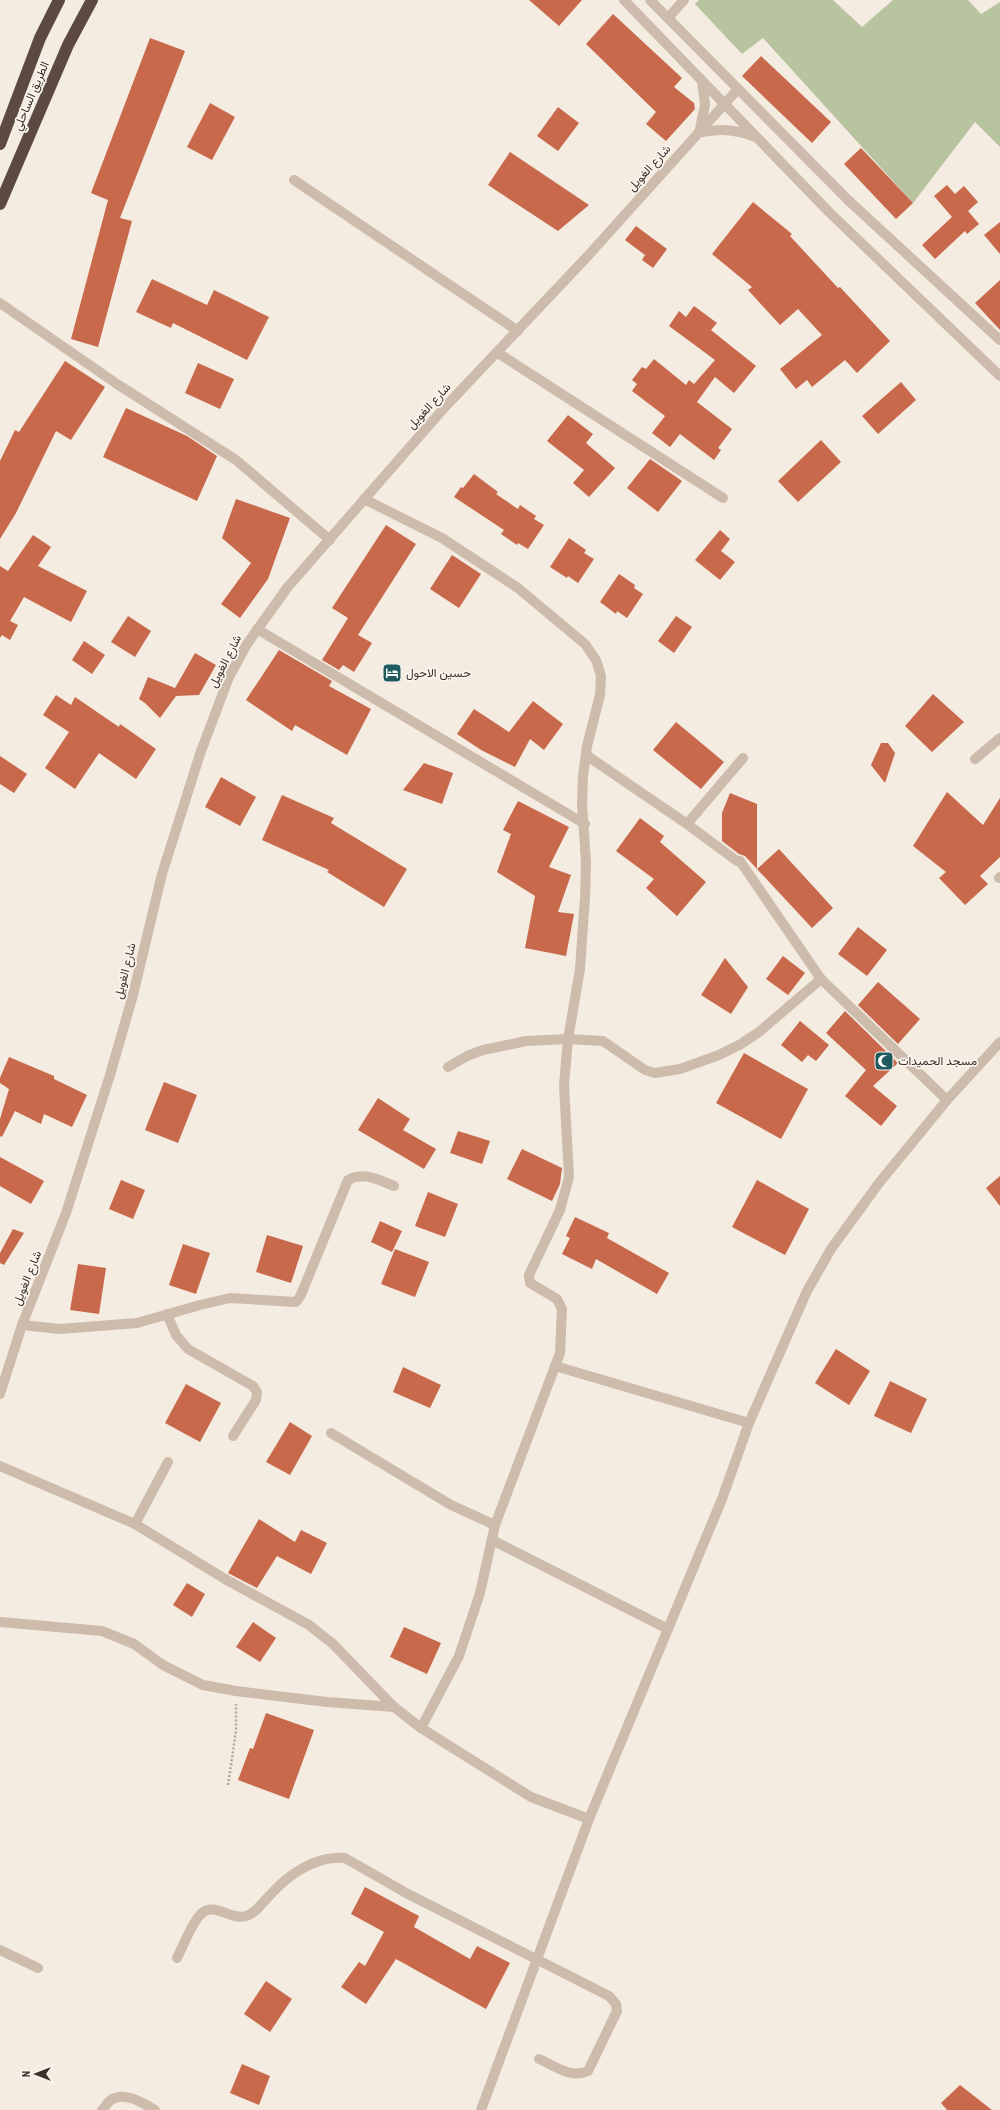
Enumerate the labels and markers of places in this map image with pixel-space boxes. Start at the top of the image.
hotel icon: حسين الاحول [381,662,403,684]
place label: حسين الاحول [406,665,471,681]
mosque icon: مسجد الحميدات [873,1050,895,1072]
place label: مسجد الحميدات [898,1053,977,1069]

